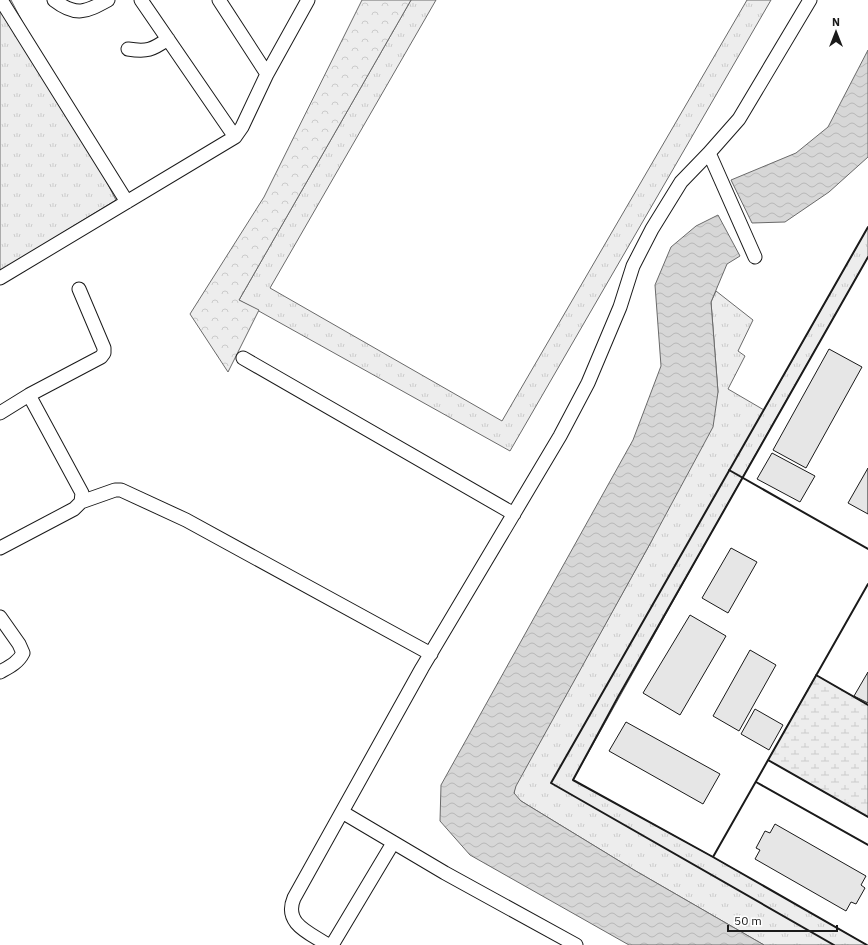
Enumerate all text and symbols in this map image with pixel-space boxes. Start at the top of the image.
north arrow [816,12,856,52]
text: N [832,15,840,29]
scale bar [728,907,837,933]
text: 50 m [734,913,762,928]

